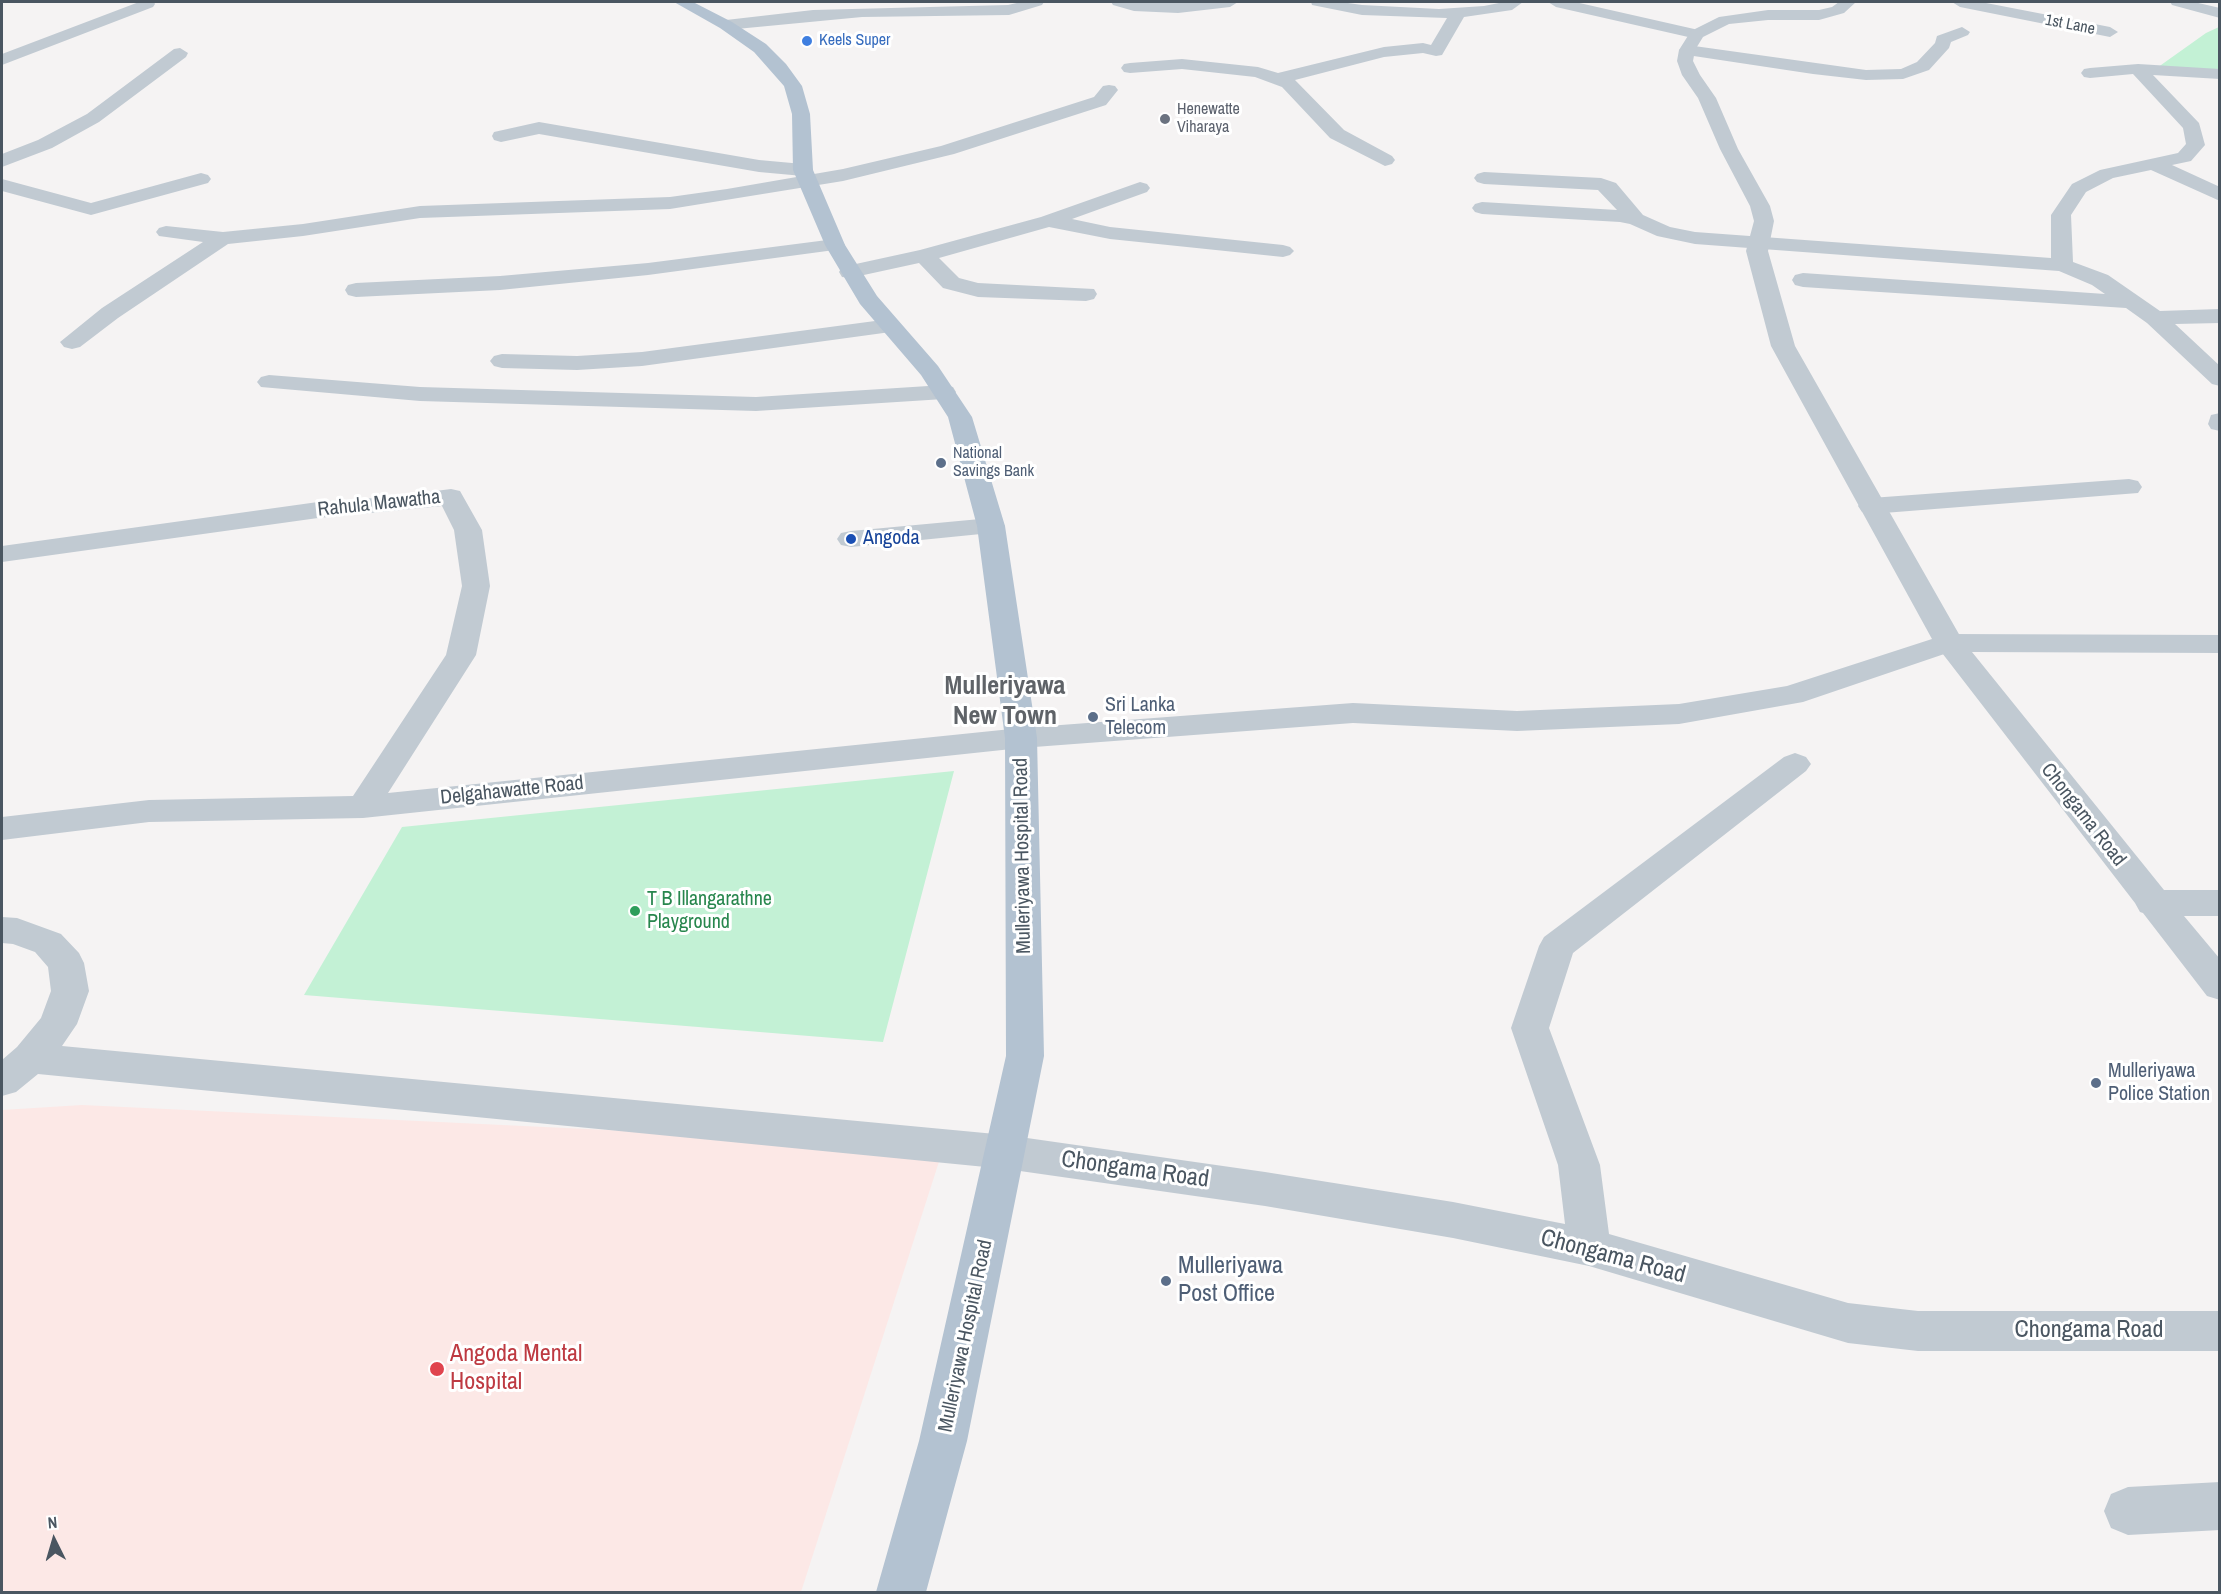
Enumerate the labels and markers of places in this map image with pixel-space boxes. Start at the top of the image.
place label: Keels Super [819,31,890,51]
marker: Keels Super [800,34,814,48]
place label: Henewatte Viharaya [1177,100,1240,138]
marker: Henewatte Viharaya [1158,112,1172,126]
place label: National Savings Bank [953,444,1034,482]
marker: National Savings Bank [934,456,948,470]
place label: Angoda [863,527,920,551]
marker: Angoda [844,532,858,546]
place label: Sri Lanka Telecom [1105,694,1175,741]
marker: Sri Lanka Telecom [1086,710,1100,724]
place label: T B Illangarathne Playground [647,888,772,935]
marker: T B Illangarathne Playground [628,904,642,918]
place label: Mulleriyawa Police Station [2108,1060,2210,1107]
marker: Mulleriyawa Police Station [2089,1076,2103,1090]
place label: Mulleriyawa Post Office [1178,1253,1283,1309]
marker: Mulleriyawa Post Office [1159,1274,1173,1288]
place label: Angoda Mental Hospital [450,1341,582,1397]
marker: Angoda Mental Hospital [428,1360,446,1378]

